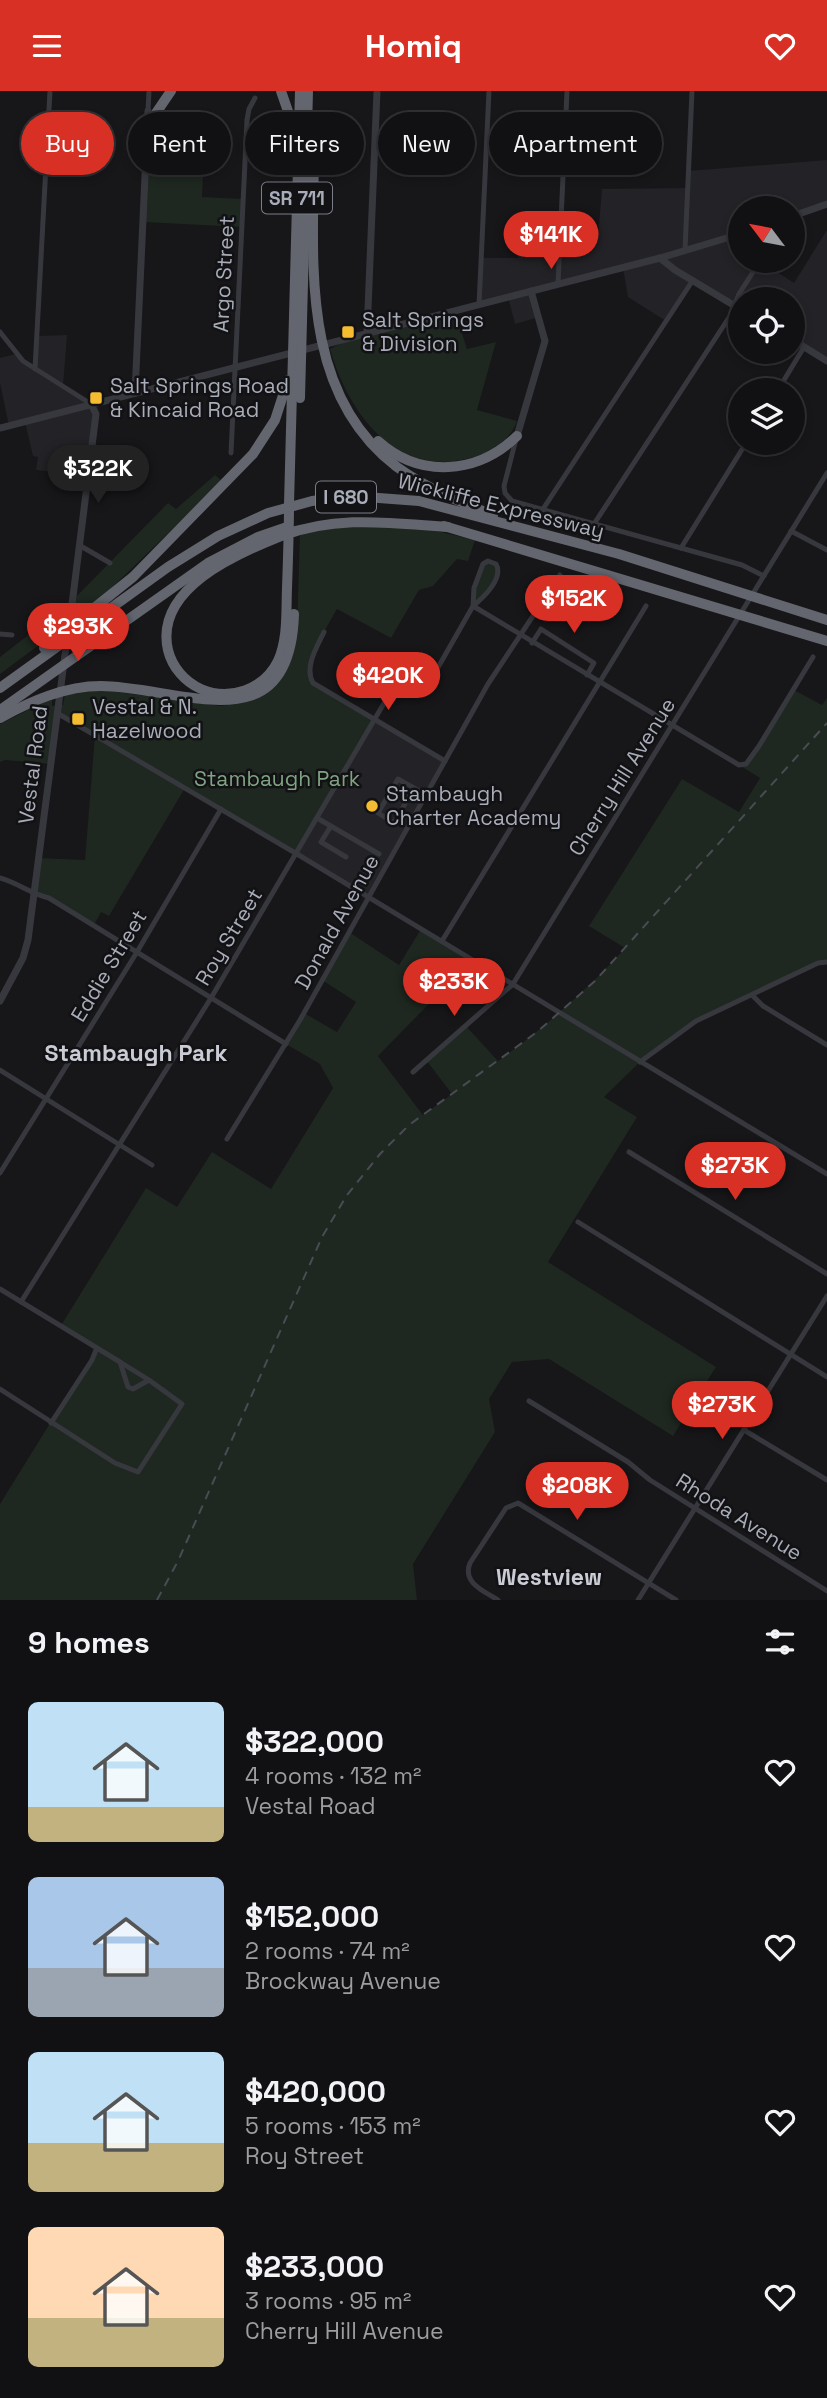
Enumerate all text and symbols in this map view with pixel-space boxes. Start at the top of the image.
text: Homiq [365,26,462,66]
icon: menu [28,27,66,65]
icon: heart [761,27,799,65]
chip: Buy [21,112,114,175]
chip: Rent [128,112,231,175]
chip: Filters [245,112,364,175]
chip: New [378,112,475,175]
chip: Apartment [489,112,662,175]
road number: SR 711 [262,183,332,213]
north arrow [728,196,805,273]
map controls [728,196,805,455]
pin: $141K [502,211,600,271]
street label: Argo Street [207,215,240,333]
text: $141K [520,219,582,249]
button: locate [728,287,805,364]
place label: Salt Springs & Division [362,306,484,357]
marker: Salt Springs & Division [340,324,356,340]
place label: Salt Springs Road & Kincaid Road [110,372,289,423]
button: layers [728,378,805,455]
marker: Salt Springs Road & Kincaid Road [88,390,104,406]
pin: $322K [49,445,147,505]
text: $322K [63,453,133,483]
street label: Wickliffe Expressway [395,467,607,544]
road number: I 680 [316,481,376,513]
pin: $152K [525,575,623,635]
text: $152K [541,583,607,613]
pin: $293K [29,603,127,663]
text: $293K [43,611,113,641]
pin: $420K [339,653,437,712]
text: $420K [352,660,424,690]
place label: Vestal & N. Hazelwood [92,693,202,744]
street label: Cherry Hill Avenue [562,693,681,861]
street label: Vestal Road [12,704,53,826]
marker: Vestal & N. Hazelwood [70,711,86,727]
park label: Stambaugh Park [194,765,360,792]
place label: Stambaugh Charter Academy [386,780,561,831]
marker: Stambaugh Charter Academy [364,798,380,814]
street label: Donald Avenue [288,850,385,994]
street label: Roy Street [189,883,268,990]
street label: Eddie Street [65,905,153,1027]
pin: $233K [405,958,503,1018]
text: $233K [419,966,489,996]
district label: Stambaugh Park [45,1038,227,1068]
pin: $273K [686,1143,784,1202]
text: $273K [701,1150,769,1180]
pin: $273K [673,1381,771,1441]
text: $273K [688,1389,756,1419]
pin: $208K [528,1463,626,1522]
street label: Rhoda Avenue [671,1467,807,1566]
text: $208K [542,1470,612,1500]
district label: Westview [496,1562,602,1592]
text: 9 homes [28,1623,150,1662]
icon: filters [761,1623,799,1661]
text: $322,000 [245,1722,384,1761]
icon: home [84,1730,168,1814]
icon: heart [761,1753,799,1791]
text: 4 rooms · 132 m² [245,1761,421,1791]
text: Vestal Road [245,1791,376,1821]
text: $152,000 [245,1897,379,1936]
icon: home [84,1905,168,1989]
icon: heart [761,1928,799,1966]
text: 2 rooms · 74 m² [245,1936,410,1966]
text: Brockway Avenue [245,1966,441,1996]
text: $420,000 [245,2072,386,2111]
icon: home [84,2080,168,2164]
icon: heart [761,2103,799,2141]
text: 5 rooms · 153 m² [245,2111,421,2141]
text: Roy Street [245,2141,364,2171]
text: $233,000 [245,2247,384,2286]
icon: home [84,2255,168,2339]
icon: heart [761,2278,799,2316]
text: 3 rooms · 95 m² [245,2286,411,2316]
text: Cherry Hill Avenue [245,2316,444,2346]

